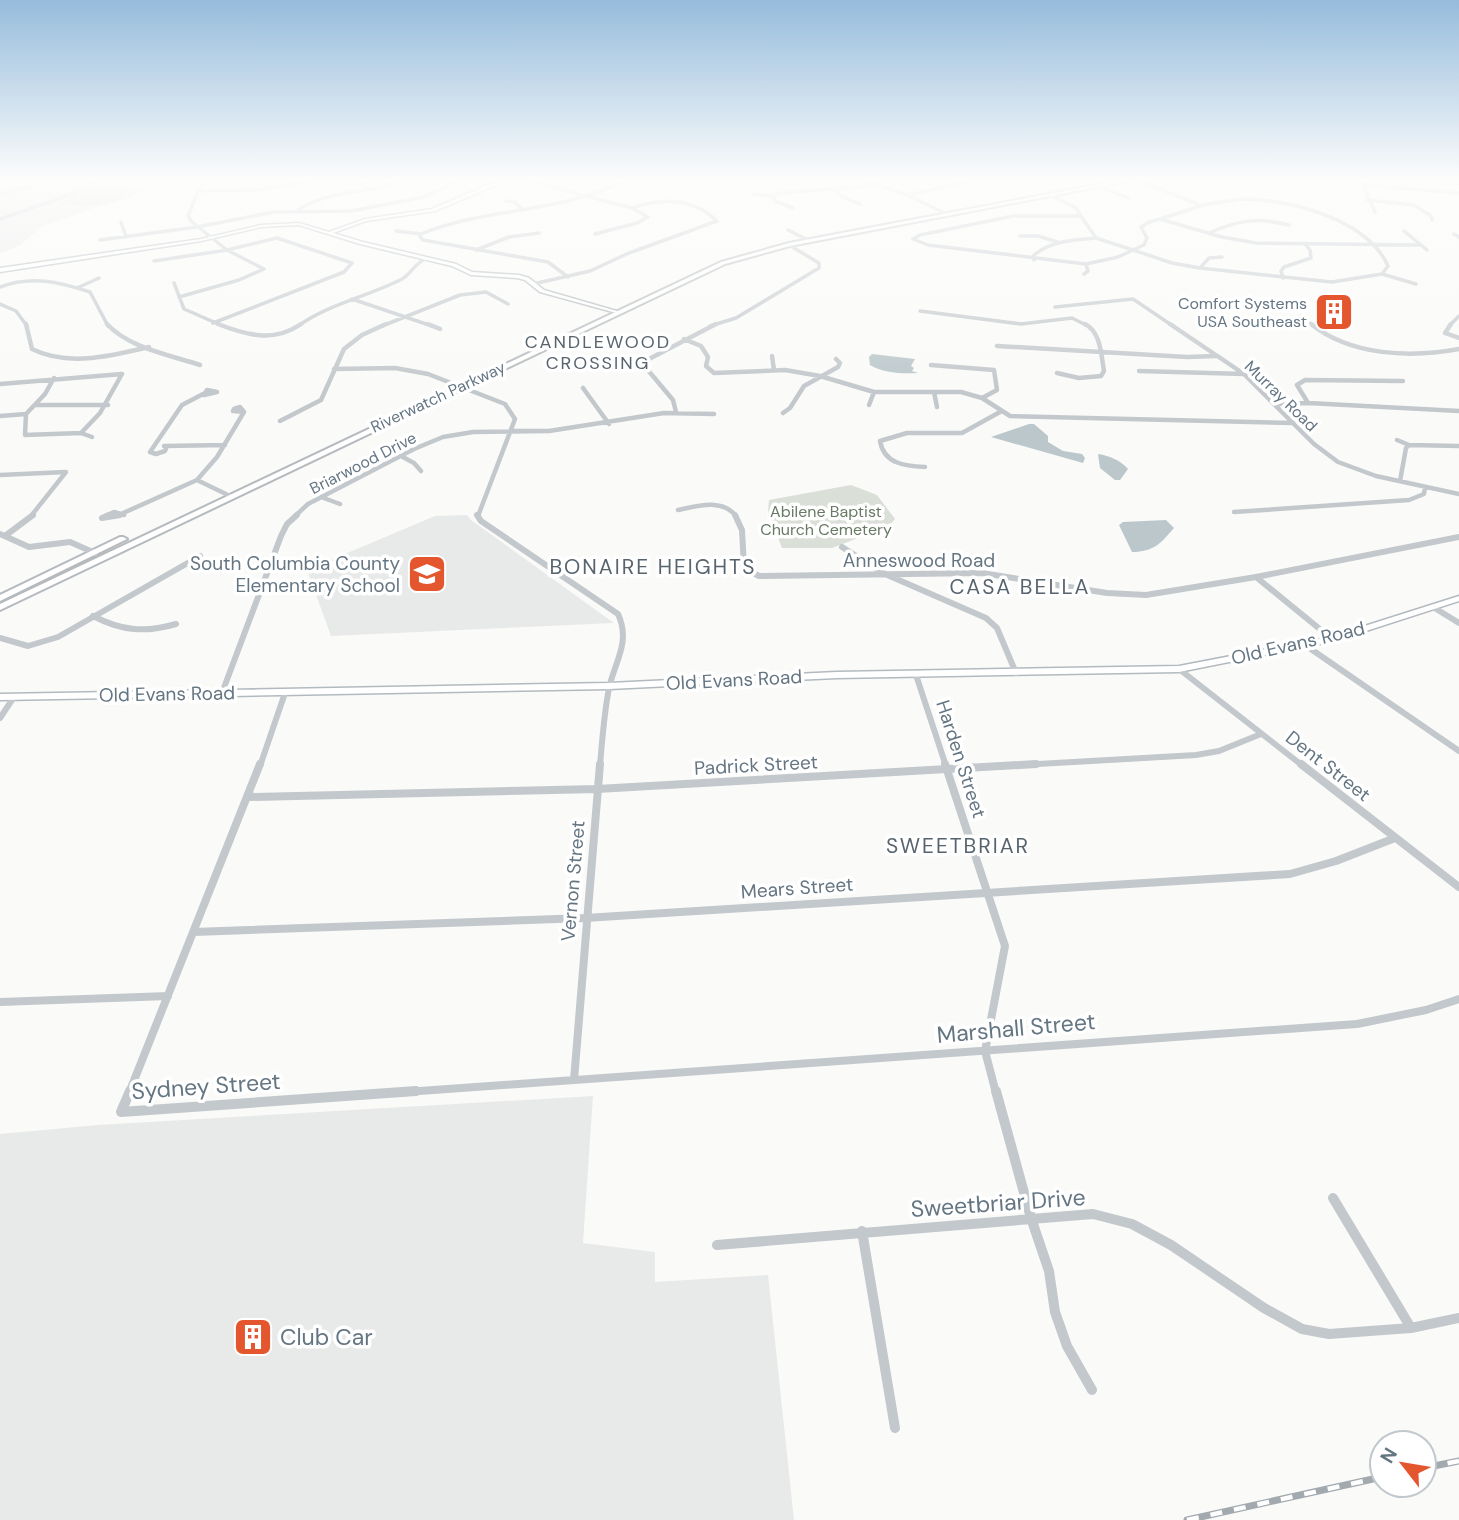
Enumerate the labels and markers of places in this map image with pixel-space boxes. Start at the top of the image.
building icon: Comfort Systems USA Southeast [1313,291,1355,333]
place label: Comfort Systems USA Southeast [1178,293,1307,332]
place label: South Columbia County Elementary School [190,551,400,598]
school or university icon: South Columbia County Elementary School [406,553,448,595]
building icon: Club Car [232,1316,274,1358]
place label: Club Car [280,1322,373,1352]

